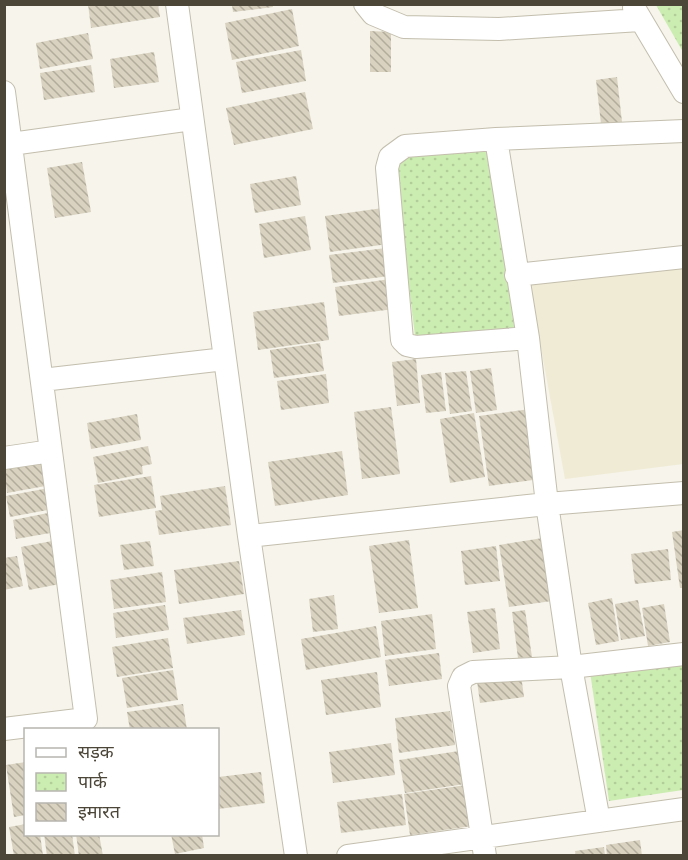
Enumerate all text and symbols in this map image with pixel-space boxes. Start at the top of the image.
legend [24,728,219,836]
text: सड़क [78,740,115,763]
text: पार्क [78,770,108,793]
text: इमारत [78,800,121,823]

